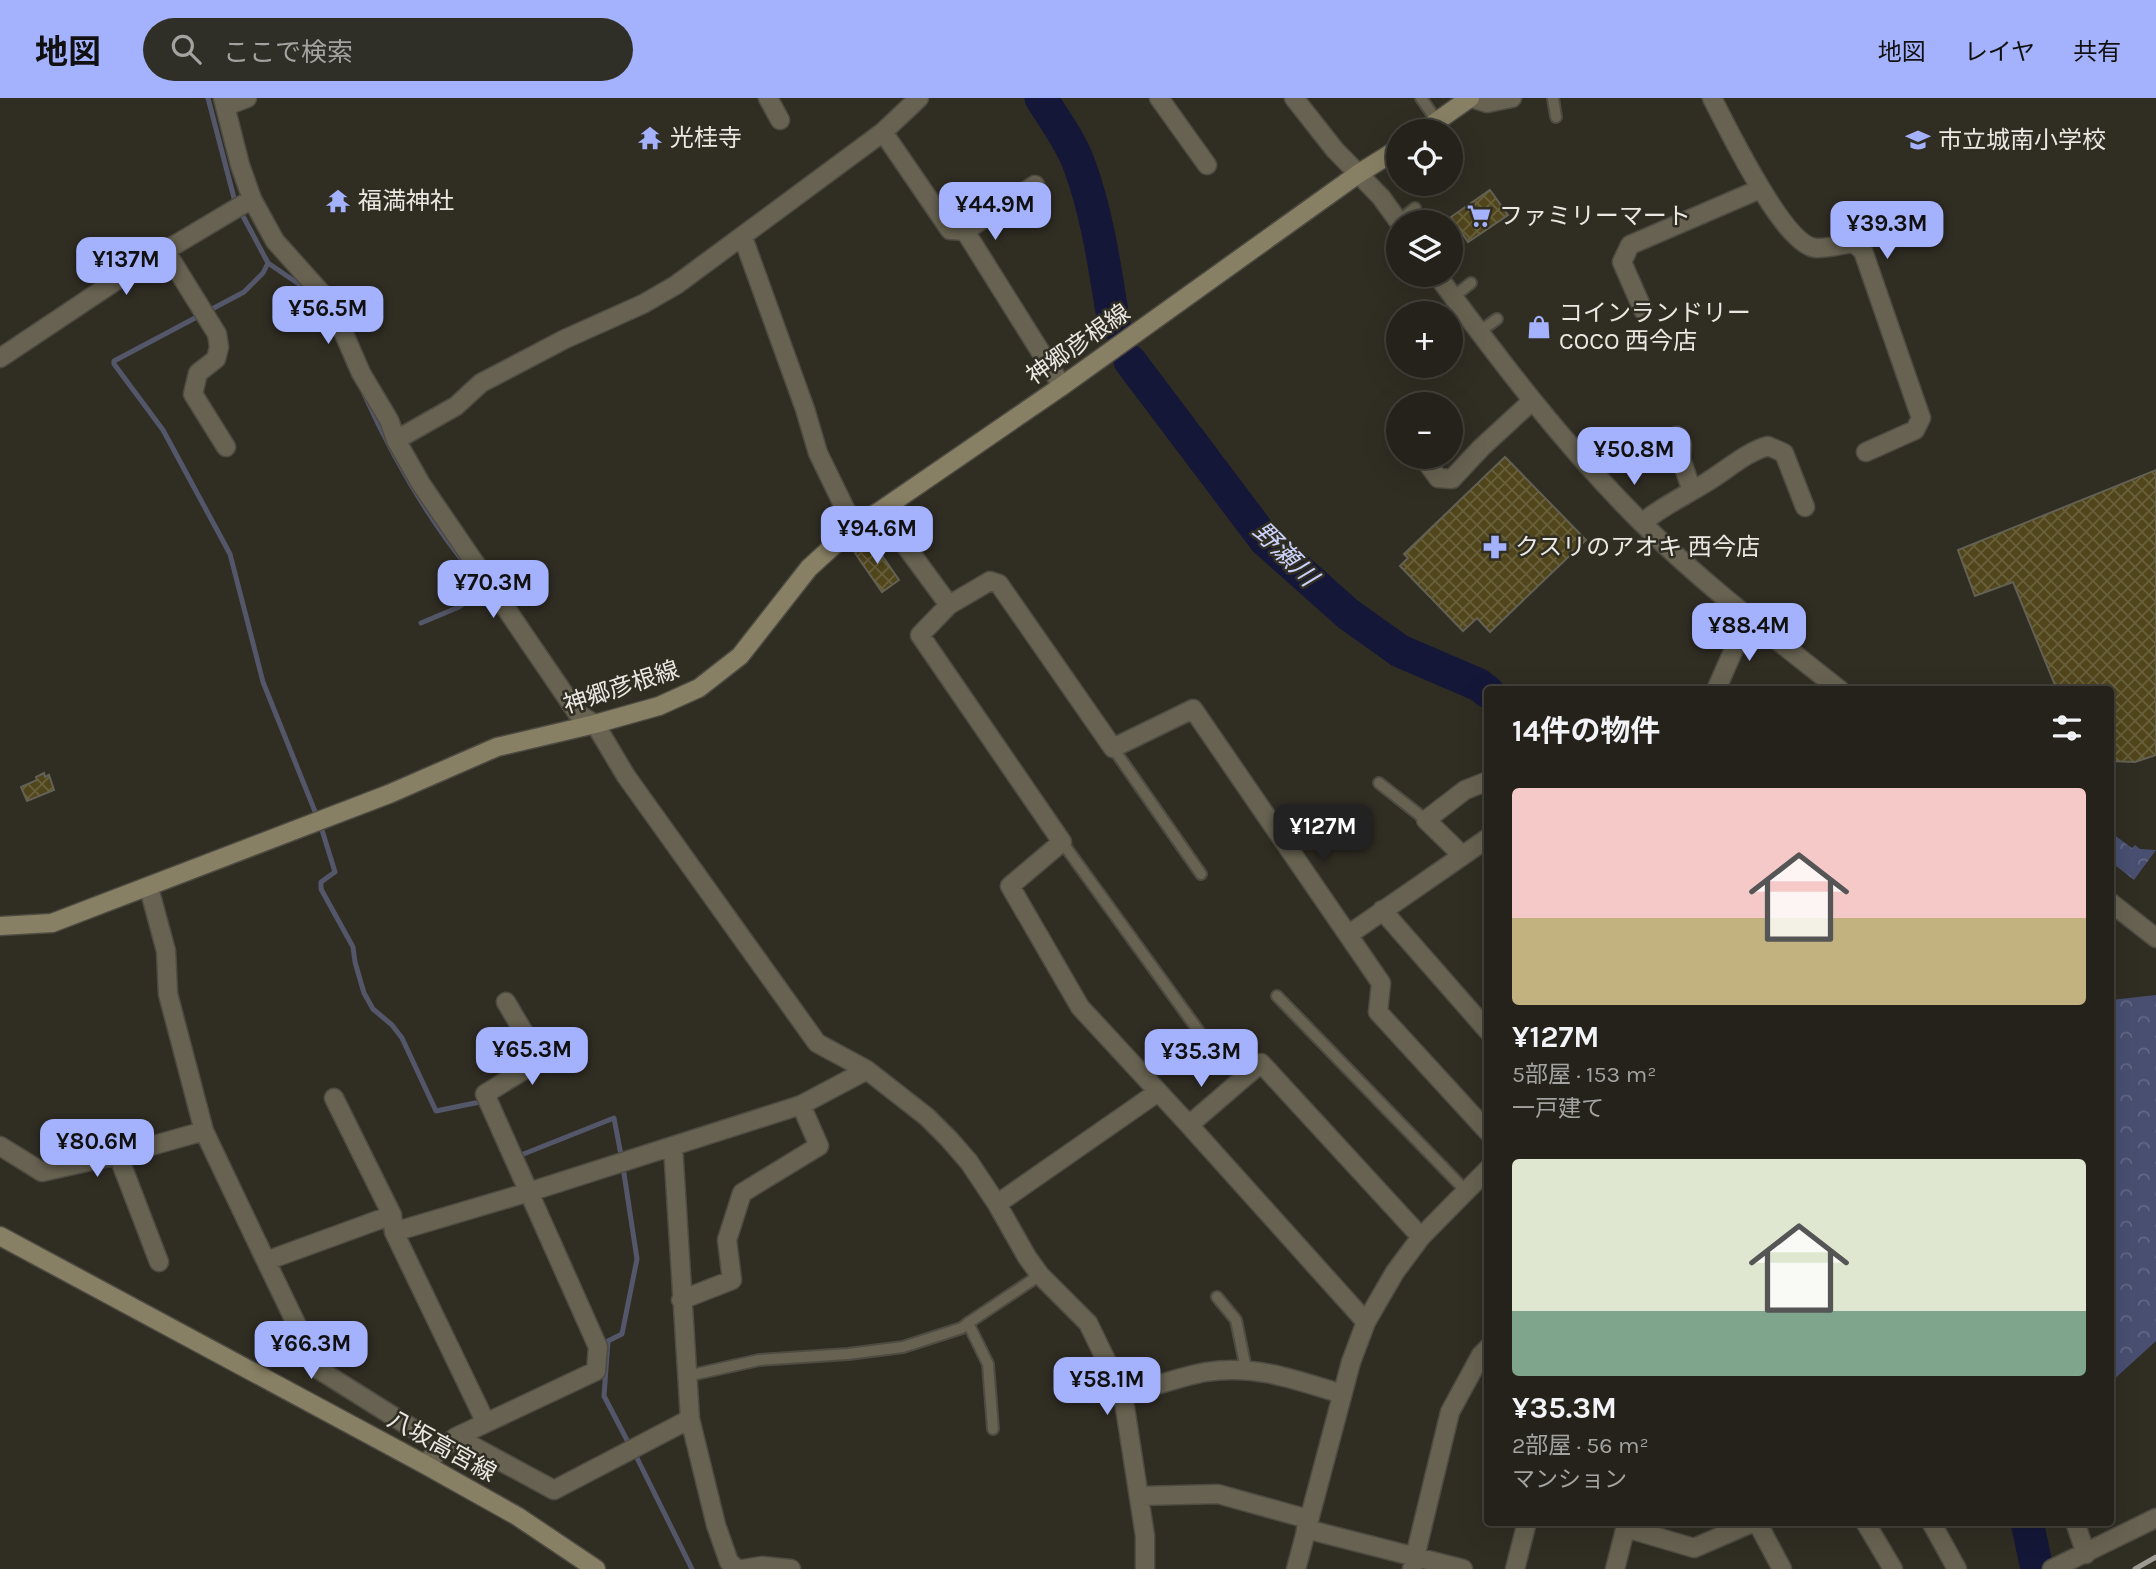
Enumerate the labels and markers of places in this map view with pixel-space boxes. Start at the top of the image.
temple icon: 光桂寺 [636,124,664,152]
place label: 光桂寺 [670,124,742,152]
school or university icon: 市立城南小学校 [1904,126,1932,154]
place label: 市立城南小学校 [1938,126,2106,154]
pin: ¥44.9M [938,183,1052,242]
temple icon: 福満神社 [324,187,352,215]
place label: 福満神社 [358,187,454,215]
supermarket icon: ファミリーマート [1465,202,1493,230]
place label: ファミリーマート [1499,202,1691,230]
pin: ¥39.3M [1830,202,1944,261]
pin: ¥137M [77,238,175,297]
pin: ¥56.5M [271,286,385,346]
place label: コインランドリー COCO 西今店 [1559,299,1751,355]
shop icon: コインランドリー COCO 西今店 [1525,313,1553,341]
pin: ¥50.8M [1577,428,1691,487]
pin: ¥94.6M [820,506,934,566]
pharmacy icon: クスリのアオキ 西今店 [1481,533,1509,561]
place label: クスリのアオキ 西今店 [1515,533,1760,561]
pin: ¥70.3M [436,560,550,620]
pin: ¥88.4M [1692,603,1806,663]
pin: ¥127M [1274,804,1372,864]
pin: ¥65.3M [475,1028,589,1087]
pin: ¥35.3M [1144,1030,1258,1089]
pin: ¥80.6M [40,1119,154,1179]
pin: ¥66.3M [254,1322,368,1381]
pin: ¥58.1M [1050,1358,1164,1417]

